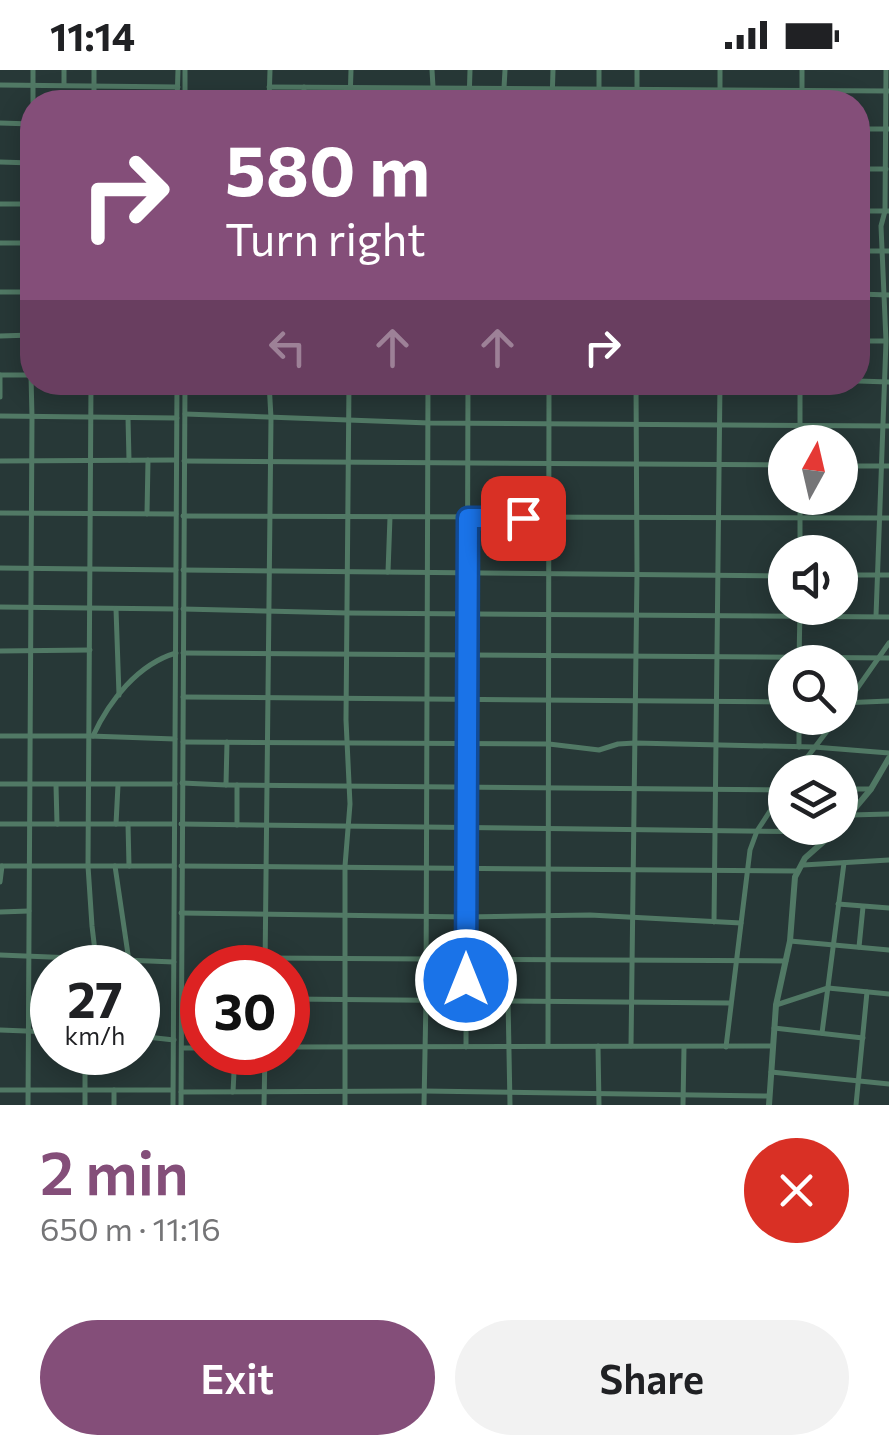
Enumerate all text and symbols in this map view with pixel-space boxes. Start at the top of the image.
text: 11:14 [50,12,135,59]
text: 580 m [225,125,430,210]
icon: right [60,130,190,260]
text: Turn right [225,210,426,265]
icon: left [260,320,315,375]
icon: ahead [365,320,420,375]
icon: ahead [470,320,525,375]
icon: right [575,320,630,375]
north arrow [768,425,858,515]
map controls [768,425,858,845]
pin [481,476,566,561]
icon: arrive [496,491,551,546]
button: sound [768,535,858,625]
button: search [768,645,858,735]
button: layers [768,755,858,845]
position arrow [414,928,518,1032]
speed limit sign: 30 [180,945,310,1075]
text: 27 [67,967,123,1028]
text: km/h [65,1020,125,1050]
text: 2 min [40,1134,189,1207]
button: close [744,1138,849,1243]
text: 650 m · 11:16 [40,1208,221,1248]
button: Exit [40,1320,435,1435]
button: Share [455,1320,849,1435]

